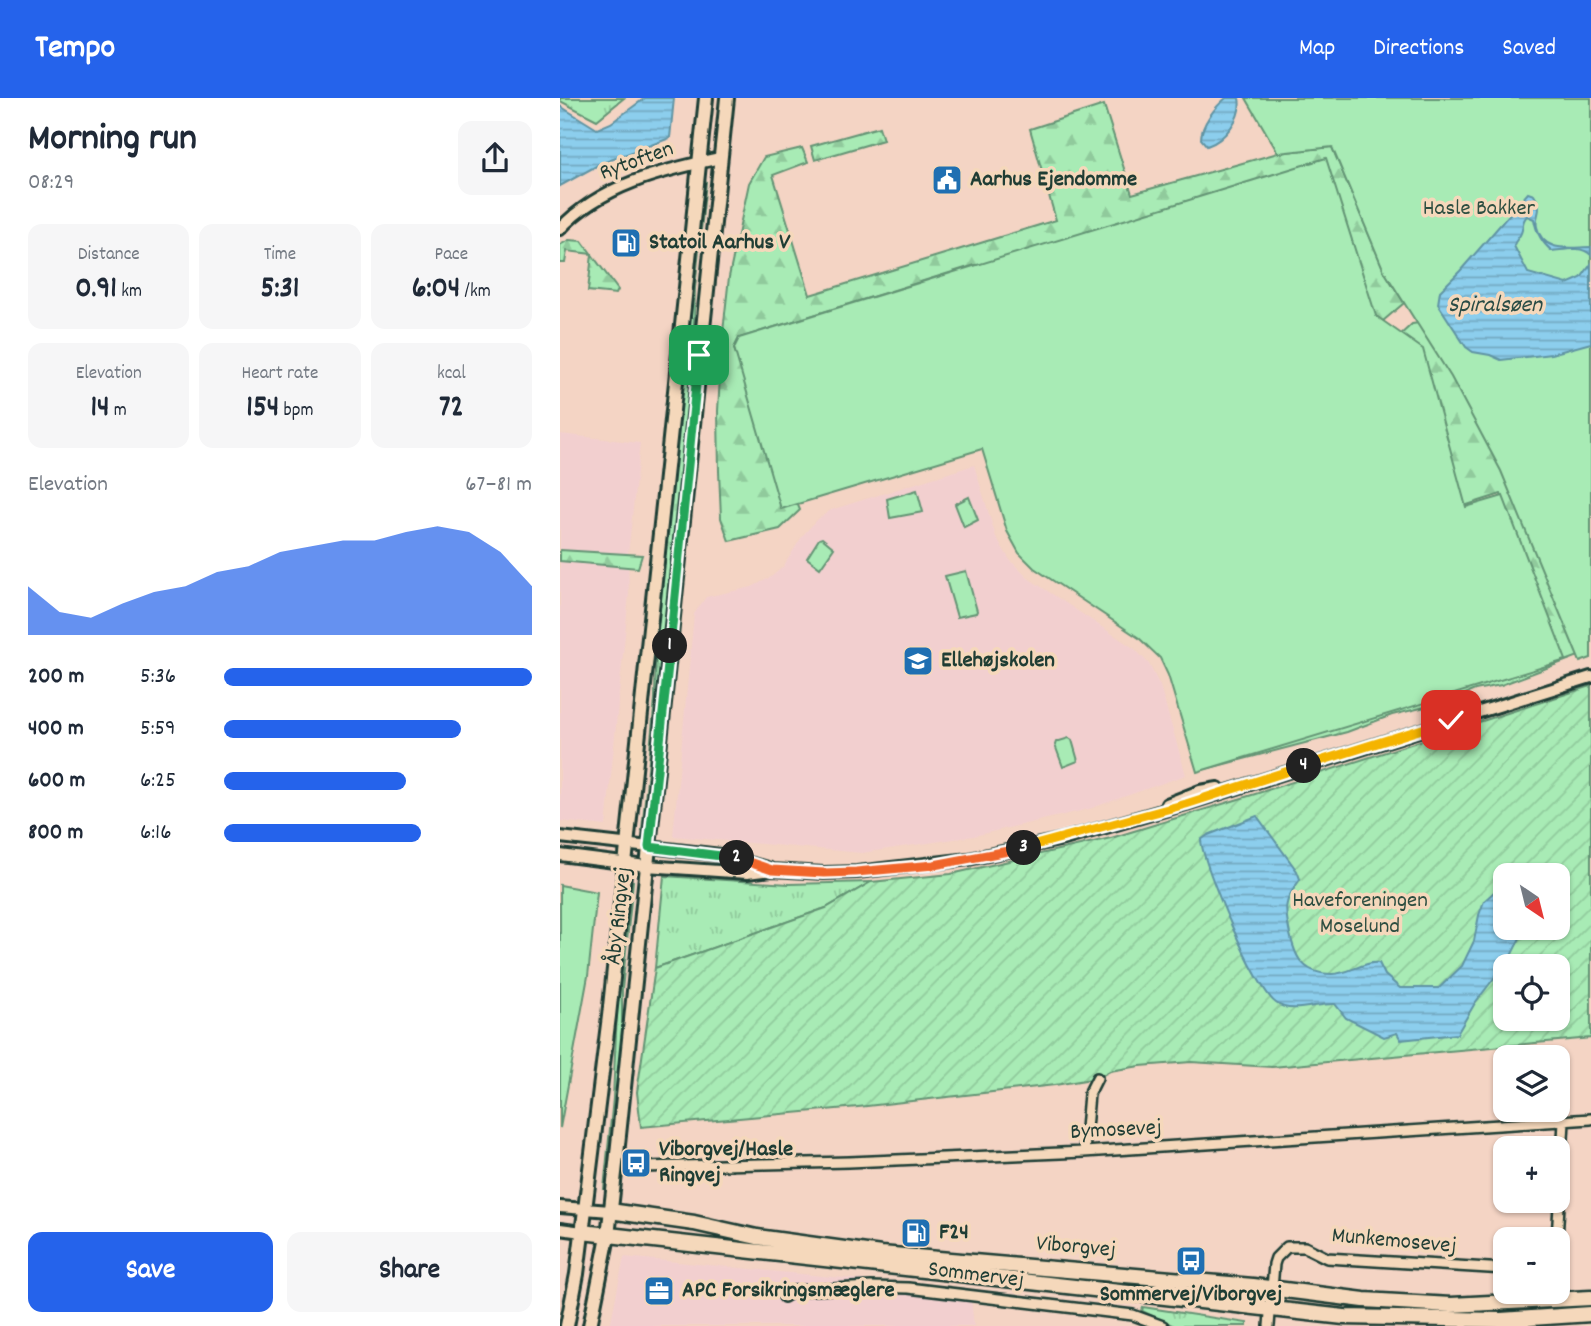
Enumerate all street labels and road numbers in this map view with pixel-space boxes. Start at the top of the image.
street label: Rytoften [595,133,679,191]
street label: Åby Ringvej [598,865,642,967]
street label: Bymosevej [1069,1112,1163,1150]
street label: Munkemosevej [1330,1220,1458,1264]
street label: Viborgvej [1035,1228,1117,1268]
street label: Sommervej [926,1254,1026,1298]

